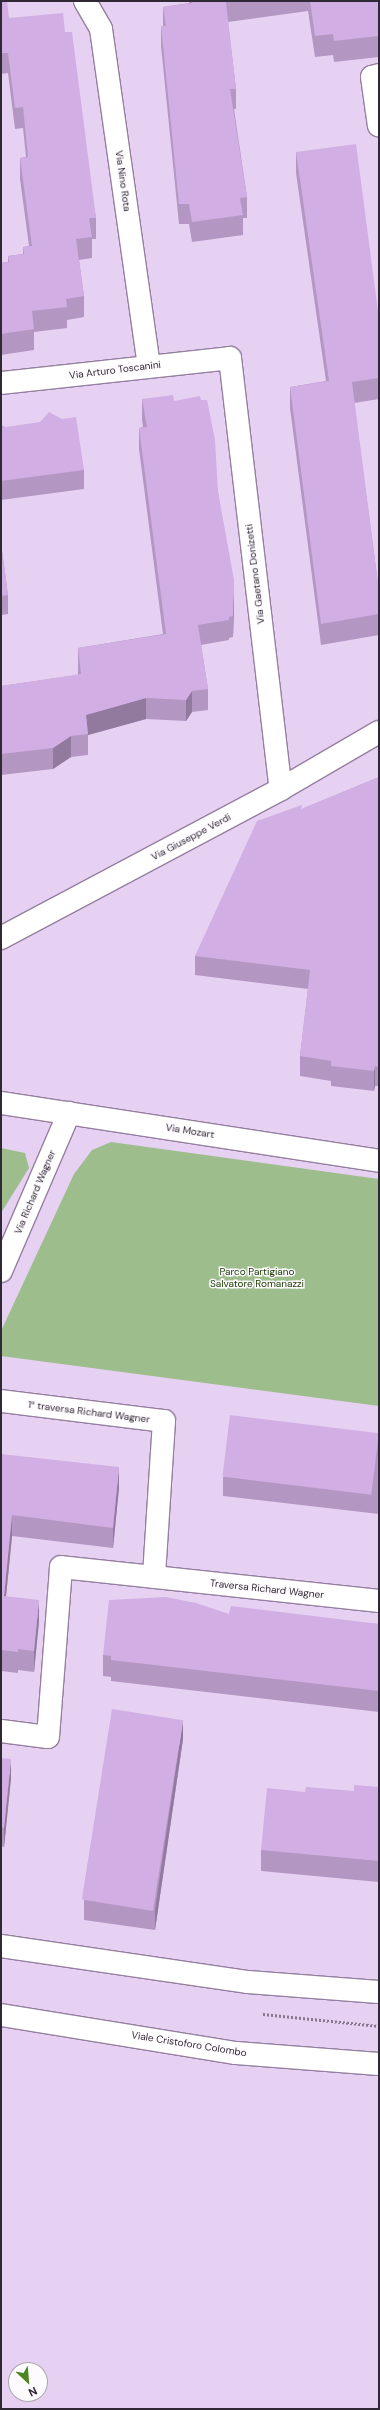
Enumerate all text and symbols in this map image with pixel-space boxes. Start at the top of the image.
street label: Via Nino Rota [113,150,133,212]
street label: Via Arturo Toscanini [68,358,162,382]
street label: Via Gaetano Donizetti [243,523,267,625]
street label: Via Giuseppe Verdi [149,811,233,863]
street label: Via Mozart [165,1121,215,1141]
street label: Via Richard Wagner [12,1148,58,1236]
park label: Parco Partigiano Salvatore Romanazzi [210,1265,304,1288]
street label: 1° traversa Richard Wagner [27,1399,151,1425]
street label: Traversa Richard Wagner [209,1577,325,1601]
street label: Viale Cristoforo Colombo [131,2029,247,2059]
north arrow [8,2362,48,2402]
text: N [26,2384,39,2400]

